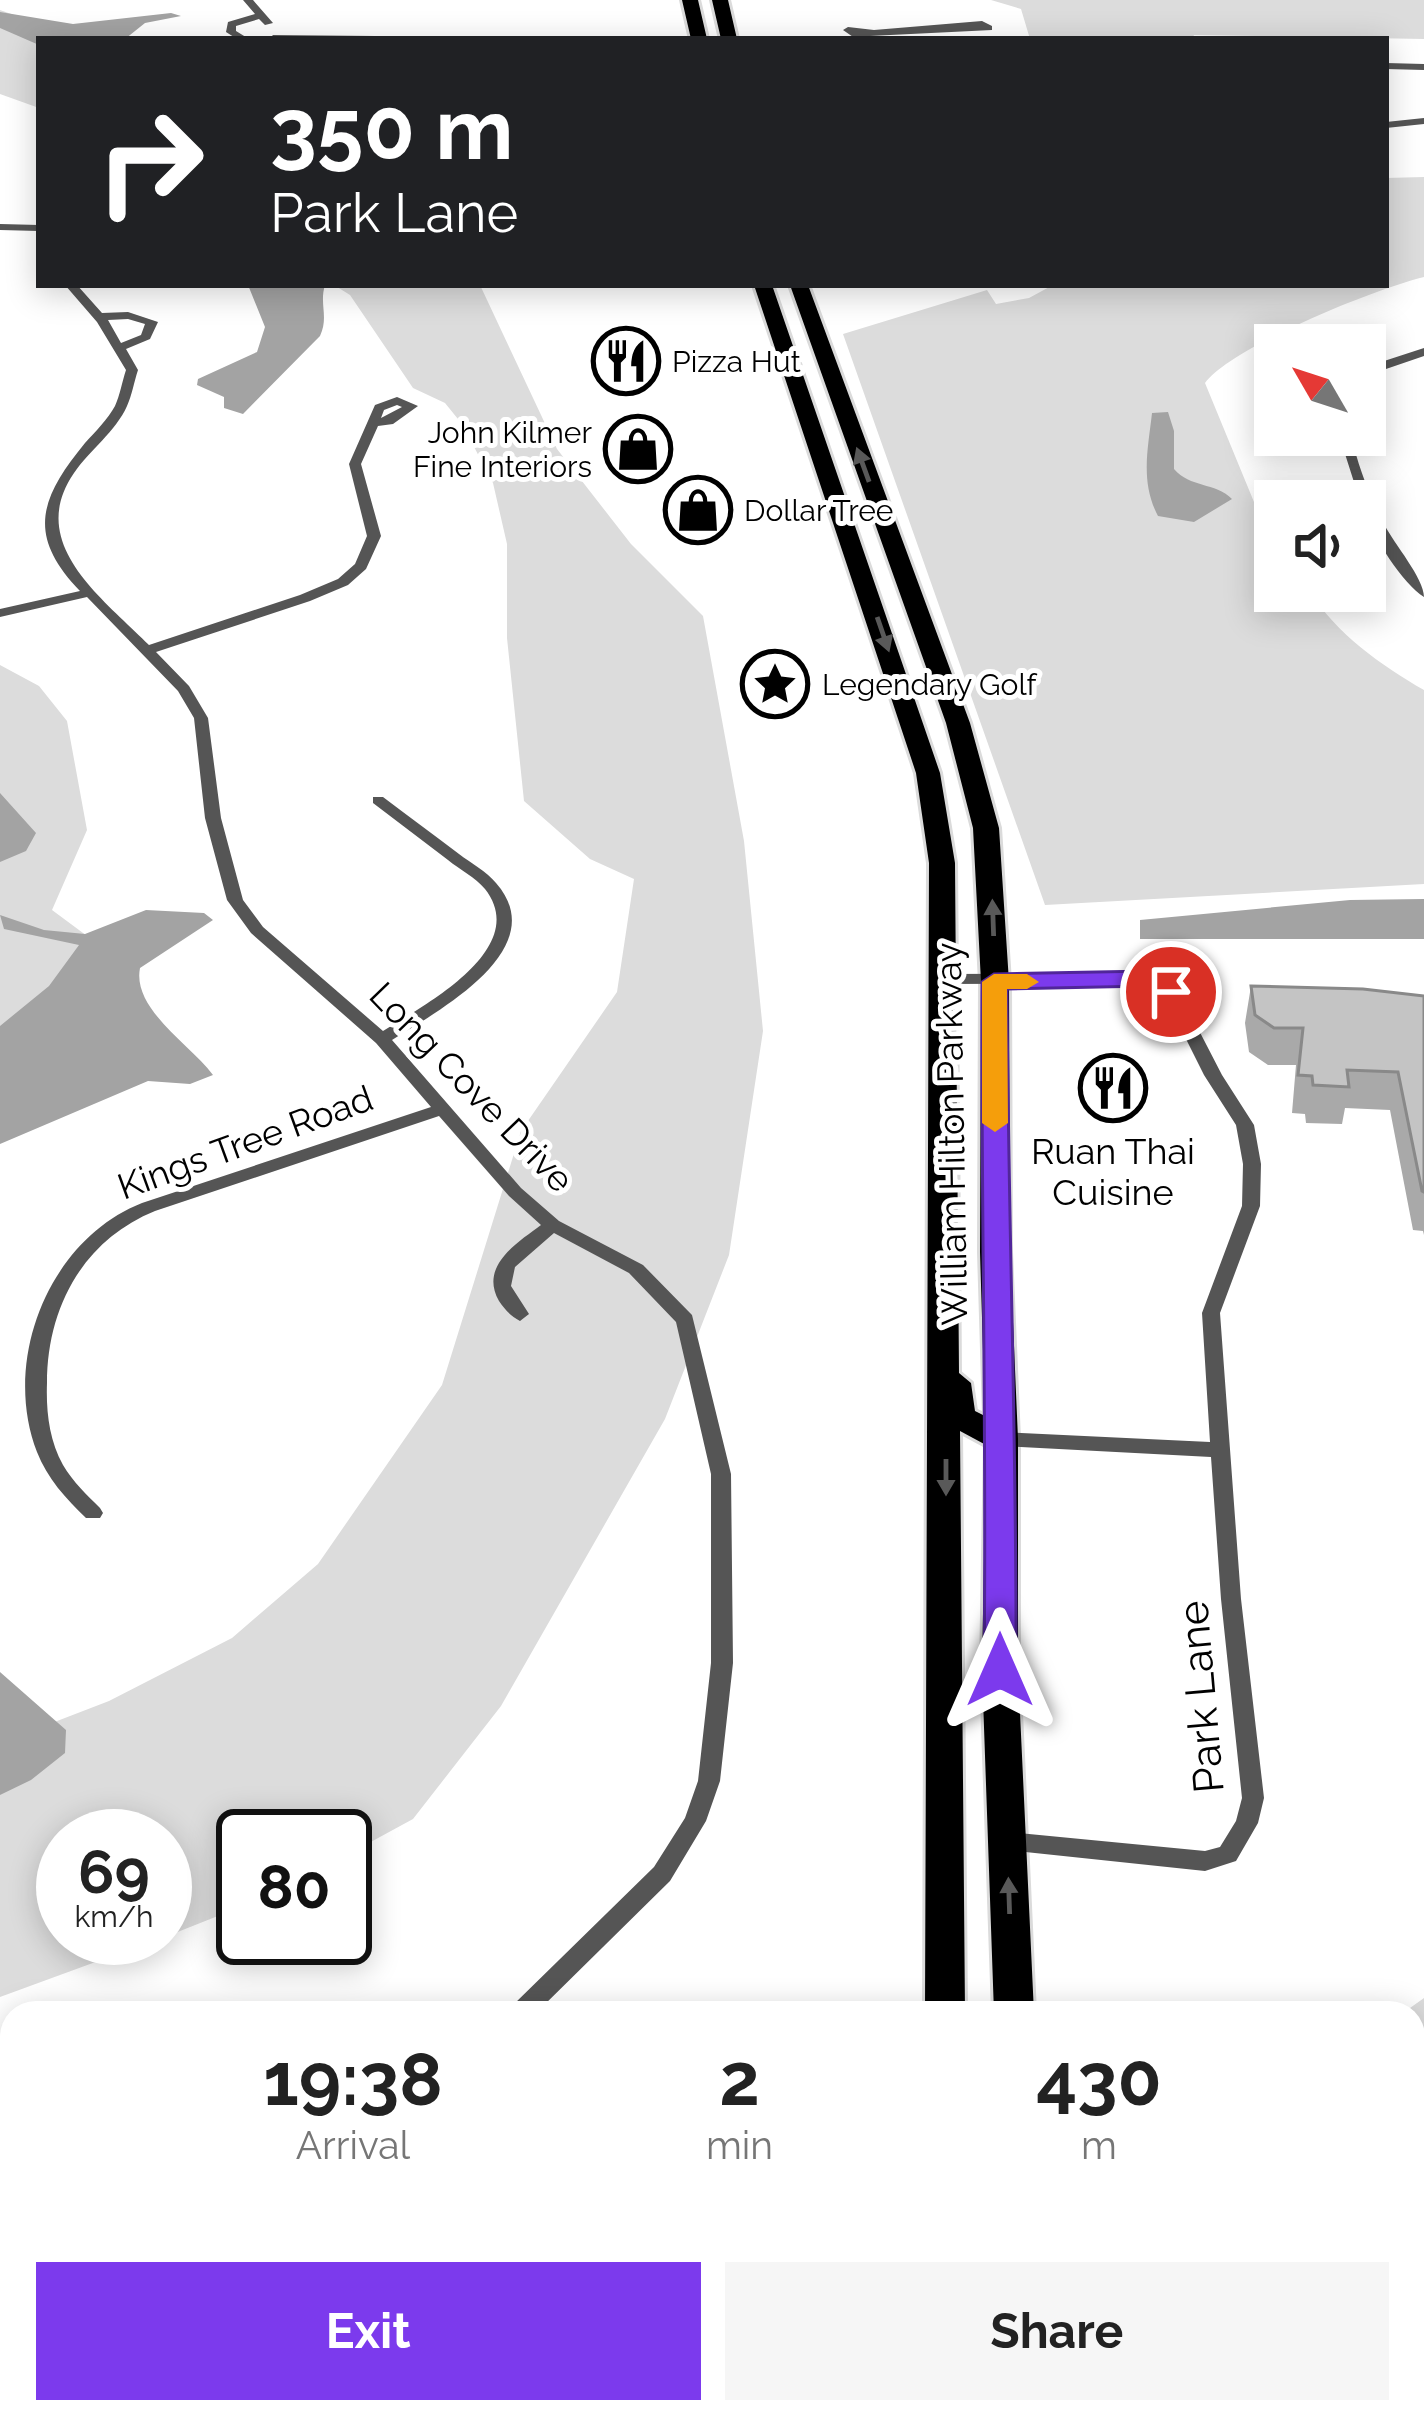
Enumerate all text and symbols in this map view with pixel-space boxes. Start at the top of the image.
text: 350 m [270,80,513,179]
icon: right [72,84,228,240]
text: Park Lane [270,181,518,245]
north arrow [1254,324,1386,456]
map controls [1254,324,1386,612]
restaurant icon: Pizza Hut [591,326,661,396]
place label: Pizza Hut [672,344,801,379]
shop icon: John Kilmer Fine Interiors [603,414,673,484]
place label: John Kilmer Fine Interiors [413,415,592,484]
one-way arrow [853,447,871,483]
shop icon: Dollar Tree [663,475,733,545]
button: sound [1254,480,1386,612]
place label: Dollar Tree [744,493,893,528]
one-way arrow [875,616,893,652]
place icon: Legendary Golf [740,649,810,719]
place label: Legendary Golf [822,667,1038,702]
one-way arrow [983,898,1002,936]
pin [1120,941,1222,1043]
street label: William Hilton Parkway [927,942,975,1326]
icon: arrive [1138,959,1204,1025]
street label: Long Cove Drive [362,974,582,1200]
restaurant icon: Ruan Thai Cuisine [1078,1053,1148,1123]
street label: Kings Tree Road [112,1076,378,1208]
place label: Ruan Thai Cuisine [1031,1130,1195,1213]
one-way arrow [936,1459,955,1497]
street label: Park Lane [1168,1599,1234,1795]
position arrow [937,1607,1063,1733]
speed limit sign: 80 [216,1809,372,1965]
text: 69 [78,1837,150,1907]
one-way arrow [1000,1876,1019,1914]
text: km/h [74,1899,154,1934]
text: 19:38 [263,2037,443,2122]
text: 2 [719,2037,760,2122]
text: 430 [1036,2037,1162,2122]
text: Arrival [296,2122,410,2168]
text: min [706,2122,773,2168]
text: m [1081,2122,1117,2168]
button: Exit [36,2262,701,2400]
button: Share [725,2262,1389,2400]

